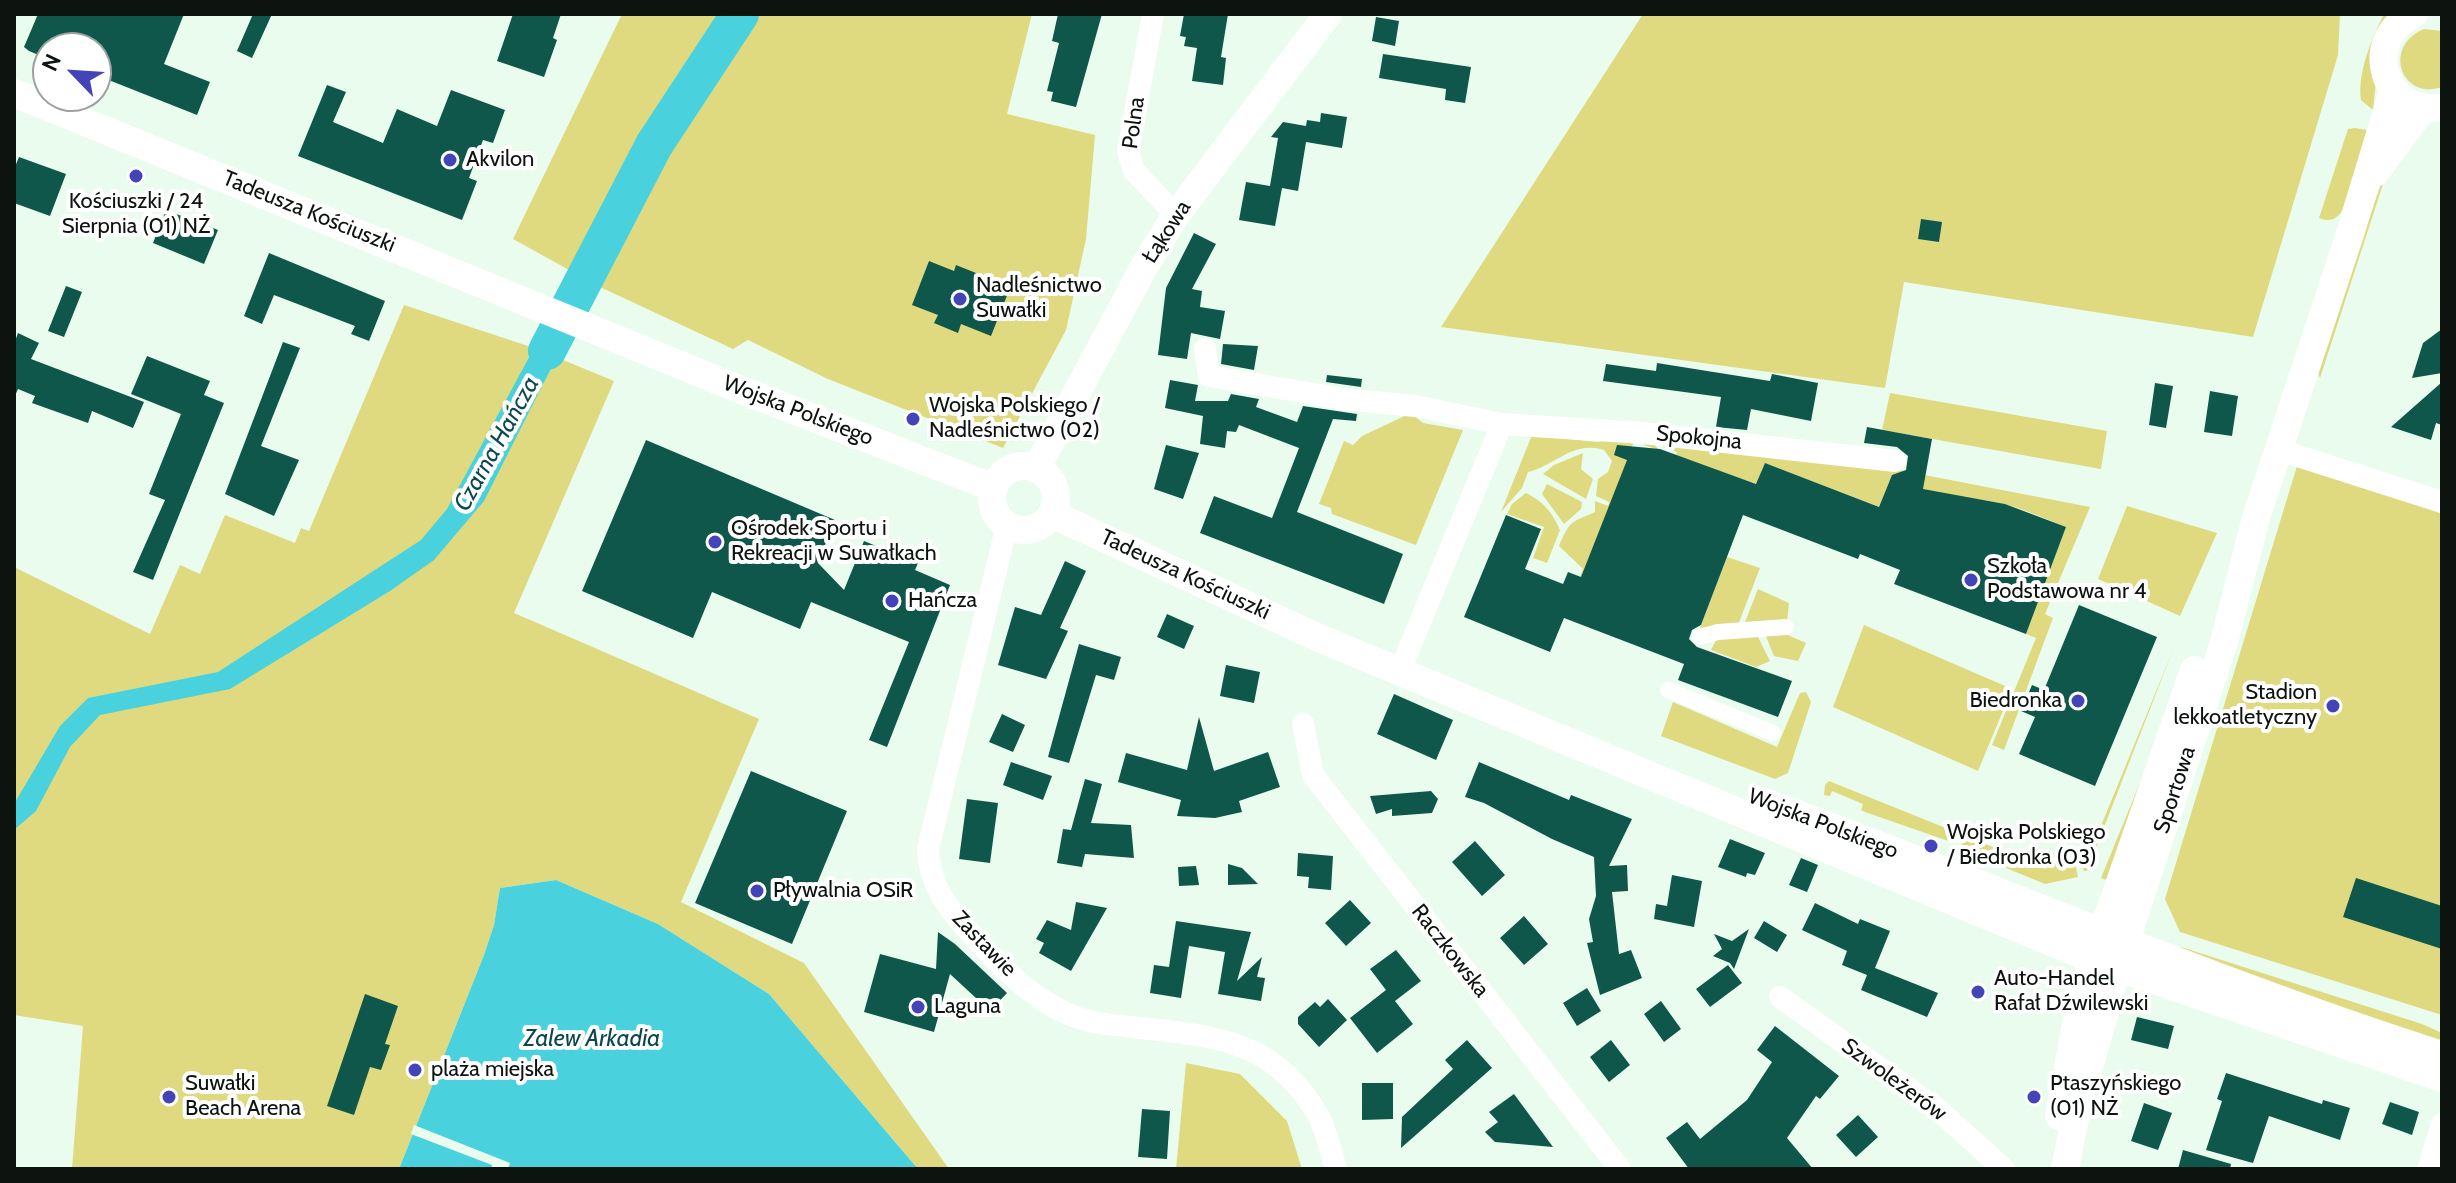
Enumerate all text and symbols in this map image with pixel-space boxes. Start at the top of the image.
north arrow [32,32,112,112]
text: N [36,50,67,75]
street label: Polna [1117,95,1151,151]
place label: Akvilon [466,147,534,173]
marker: Akvilon [441,151,459,169]
street label: Tadeusza Kościuszki [219,165,399,259]
marker: Kościuszki / 24 Sierpnia (01) NŻ [127,167,145,185]
place label: Kościuszki / 24 Sierpnia (01) NŻ [62,189,210,240]
street label: Łąkowa [1137,196,1197,268]
place label: Nadleśnictwo Suwałki [976,273,1102,324]
marker: Nadleśnictwo Suwałki [951,290,969,308]
street label: Wojska Polskiego [719,370,877,452]
water label: Czarna Hańcza [448,372,546,516]
place label: Wojska Polskiego / Nadleśnictwo (02) [929,393,1100,444]
marker: Wojska Polskiego / Nadleśnictwo (02) [904,410,922,428]
street label: Spokojna [1655,420,1743,456]
place label: Ośrodek Sportu i Rekreacji w Suwałkach [731,516,937,568]
street label: Tadeusza Kościuszki [1096,524,1274,626]
marker: Ośrodek Sportu i Rekreacji w Suwałkach [706,533,724,551]
place label: Szkoła Podstawowa nr 4 [1987,554,2147,606]
marker: Szkoła Podstawowa nr 4 [1962,571,1980,589]
place label: Hańcza [908,588,977,614]
marker: Hańcza [883,592,901,610]
place label: Stadion lekkoatletyczny [2173,680,2317,732]
place label: Biedronka [1969,688,2062,714]
marker: Biedronka [2069,692,2087,710]
marker: Stadion lekkoatletyczny [2324,697,2342,715]
street label: Sportowa [2149,743,2201,837]
street label: Wojska Polskiego [1744,783,1902,865]
place label: Wojska Polskiego / Biedronka (03) [1947,820,2106,872]
marker: Wojska Polskiego / Biedronka (03) [1922,837,1940,855]
place label: Pływalnia OSiR [773,878,913,904]
marker: Pływalnia OSiR [748,882,766,900]
street label: Raczkowska [1405,899,1495,1003]
street label: Zastawie [946,906,1022,982]
place label: Auto-Handel Rafał Dźwilewski [1994,966,2148,1018]
marker: Auto-Handel Rafał Dźwilewski [1969,983,1987,1001]
place label: Laguna [934,994,1001,1020]
marker: Laguna [909,998,927,1016]
water label: Zalew Arkadia [524,1025,660,1053]
street label: Szwoleżerów [1836,1033,1952,1127]
place label: plaża miejska [431,1057,554,1083]
marker: plaża miejska [406,1061,424,1079]
place label: Suwałki Beach Arena [185,1071,301,1122]
place label: Ptaszyńskiego (01) NŻ [2050,1071,2181,1122]
marker: Suwałki Beach Arena [160,1088,178,1106]
marker: Ptaszyńskiego (01) NŻ [2025,1088,2043,1106]

